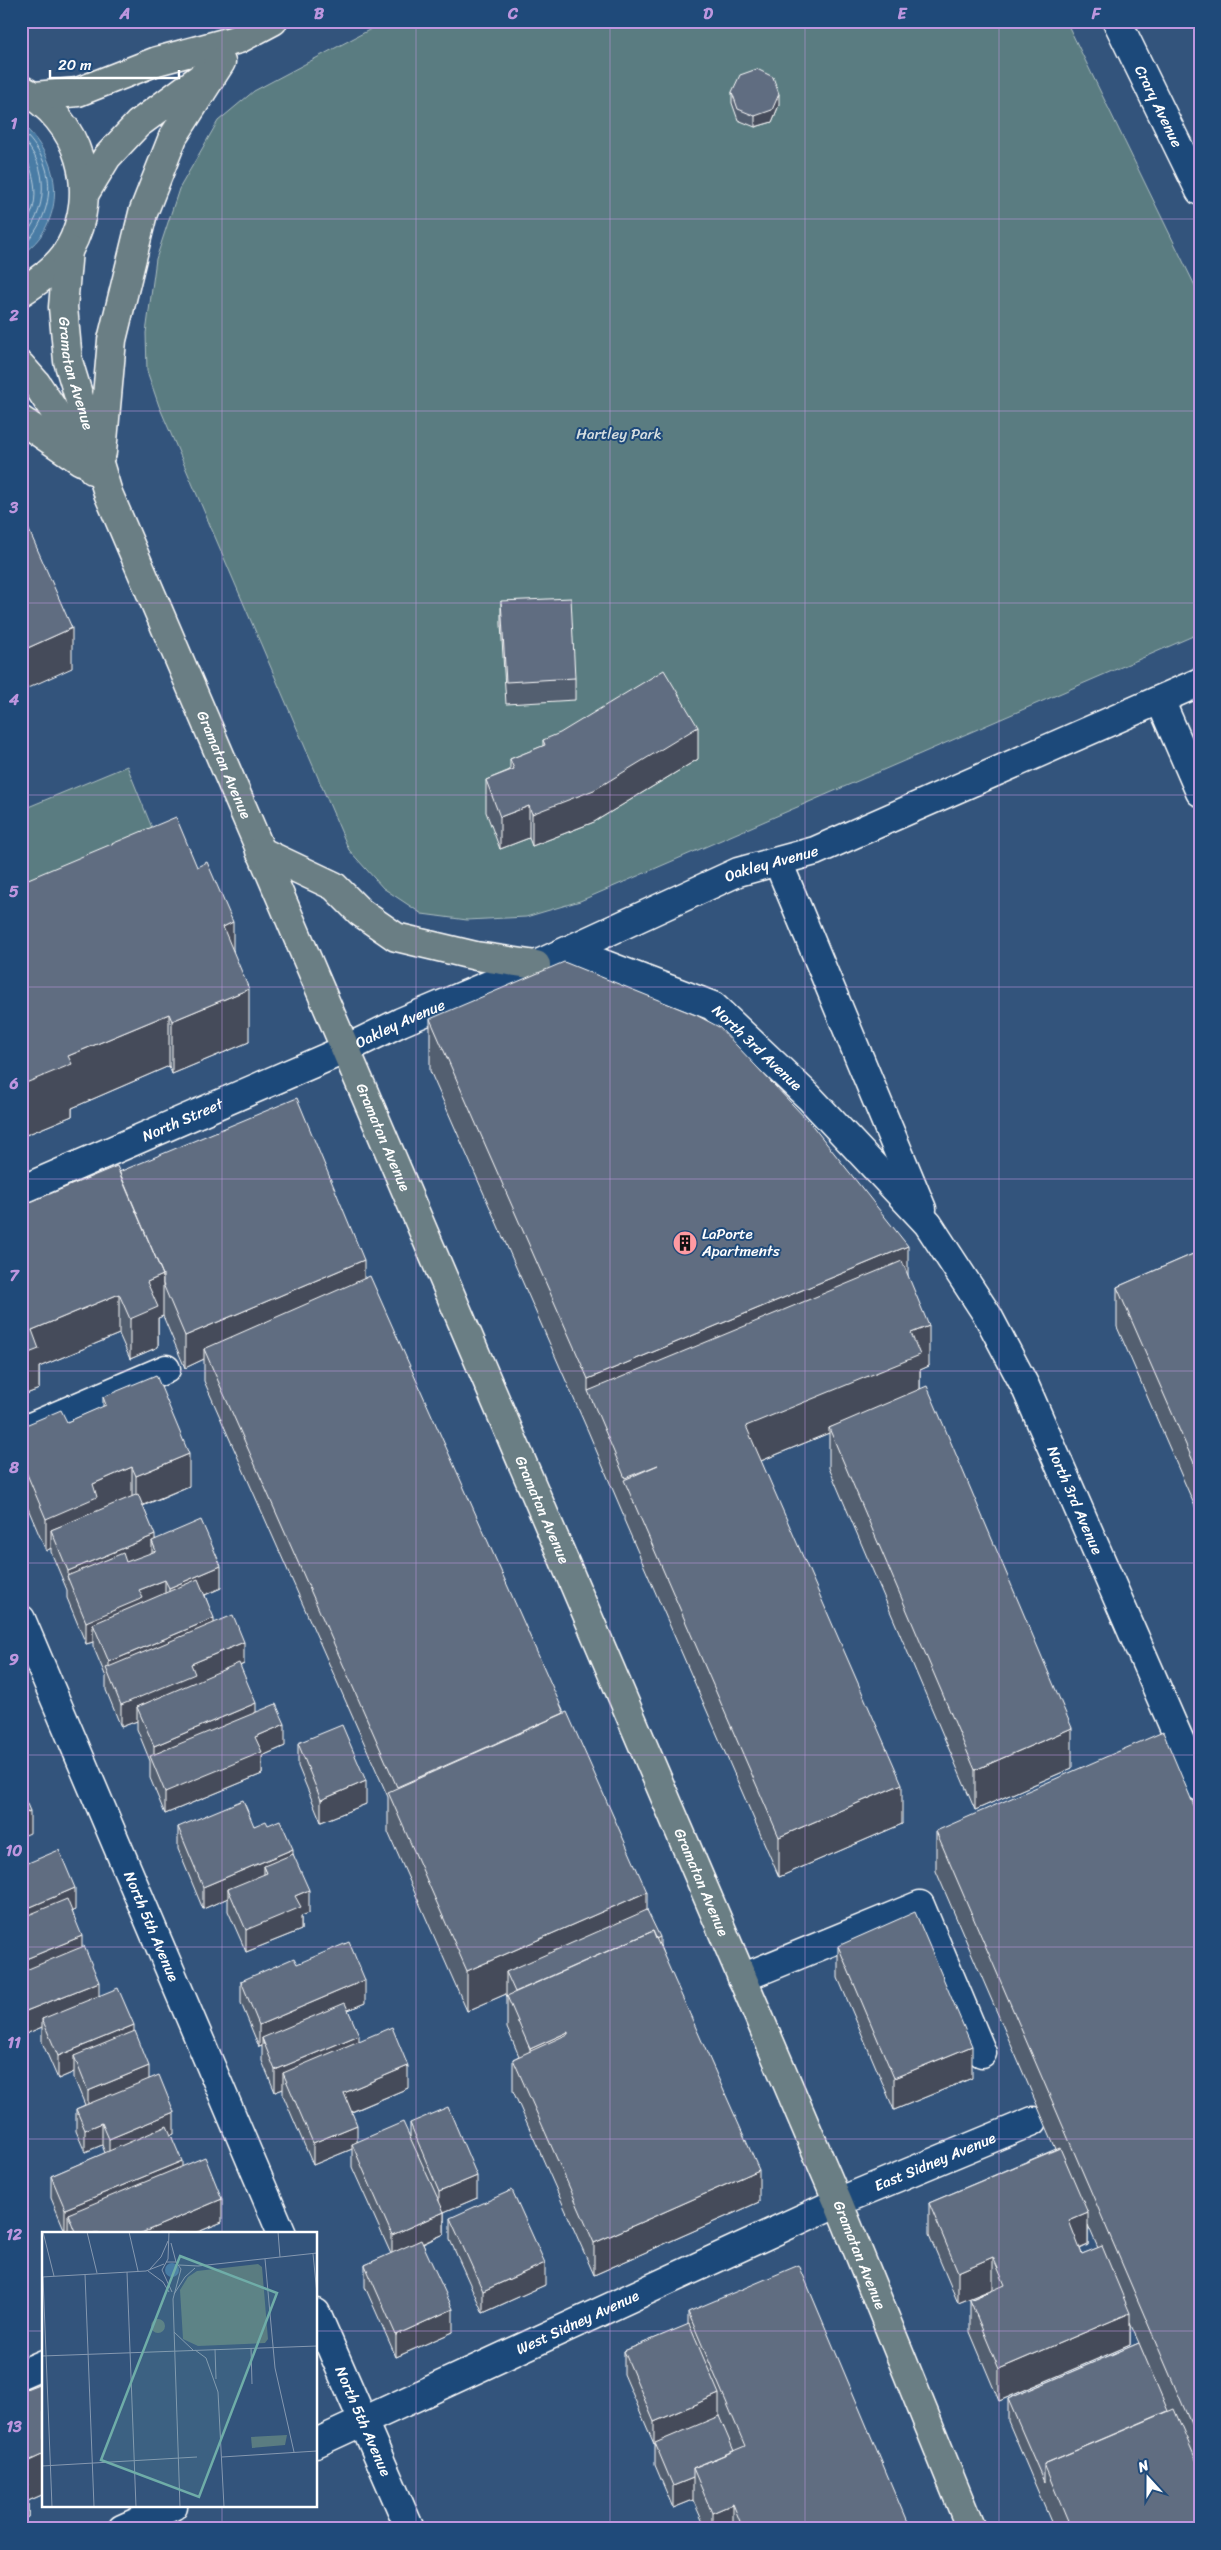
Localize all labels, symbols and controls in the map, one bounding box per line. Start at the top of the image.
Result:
text: A [119,0,130,28]
text: B [314,0,325,28]
text: C [507,0,519,28]
text: D [703,0,713,28]
text: E [898,0,908,28]
text: F [1091,0,1102,28]
scale bar [50,48,179,80]
text: 20 m [58,52,92,78]
street label: Crary Avenue [1127,61,1190,152]
text: 1 [11,109,18,138]
text: 2 [8,301,19,330]
street label: Gramatan Avenue [51,316,101,433]
park label: Hartley Park [576,421,662,447]
text: 3 [9,493,19,522]
text: 4 [8,685,19,714]
street label: Gramatan Avenue [189,707,259,823]
street label: Oakley Avenue [720,838,822,890]
text: 5 [9,877,19,906]
street label: Oakley Avenue [350,992,449,1056]
street label: North 3rd Avenue [706,998,808,1097]
text: 6 [8,1069,19,1098]
street label: Gramatan Avenue [349,1079,418,1196]
street label: North Street [138,1091,228,1149]
place label: LaPorte Apartments [701,1221,780,1264]
building icon: LaPorte Apartments [672,1230,698,1256]
text: 7 [9,1261,20,1290]
street label: North 3rd Avenue [1040,1441,1110,1559]
street label: Gramatan Avenue [508,1451,577,1568]
text: 8 [8,1453,19,1482]
text: 9 [9,1645,19,1674]
street label: Gramatan Avenue [667,1824,736,1940]
text: 10 [6,1836,22,1865]
street label: North 5th Avenue [116,1867,186,1986]
text: 11 [7,2028,21,2057]
street label: East Sidney Avenue [870,2125,1000,2199]
street label: Gramatan Avenue [826,2197,893,2313]
text: 12 [6,2220,23,2249]
inset map [42,2232,318,2508]
street label: West Sidney Avenue [512,2283,643,2362]
street label: North 5th Avenue [328,2362,399,2480]
text: 13 [6,2412,22,2441]
north arrow [1124,2452,1174,2502]
text: N [1134,2453,1153,2480]

